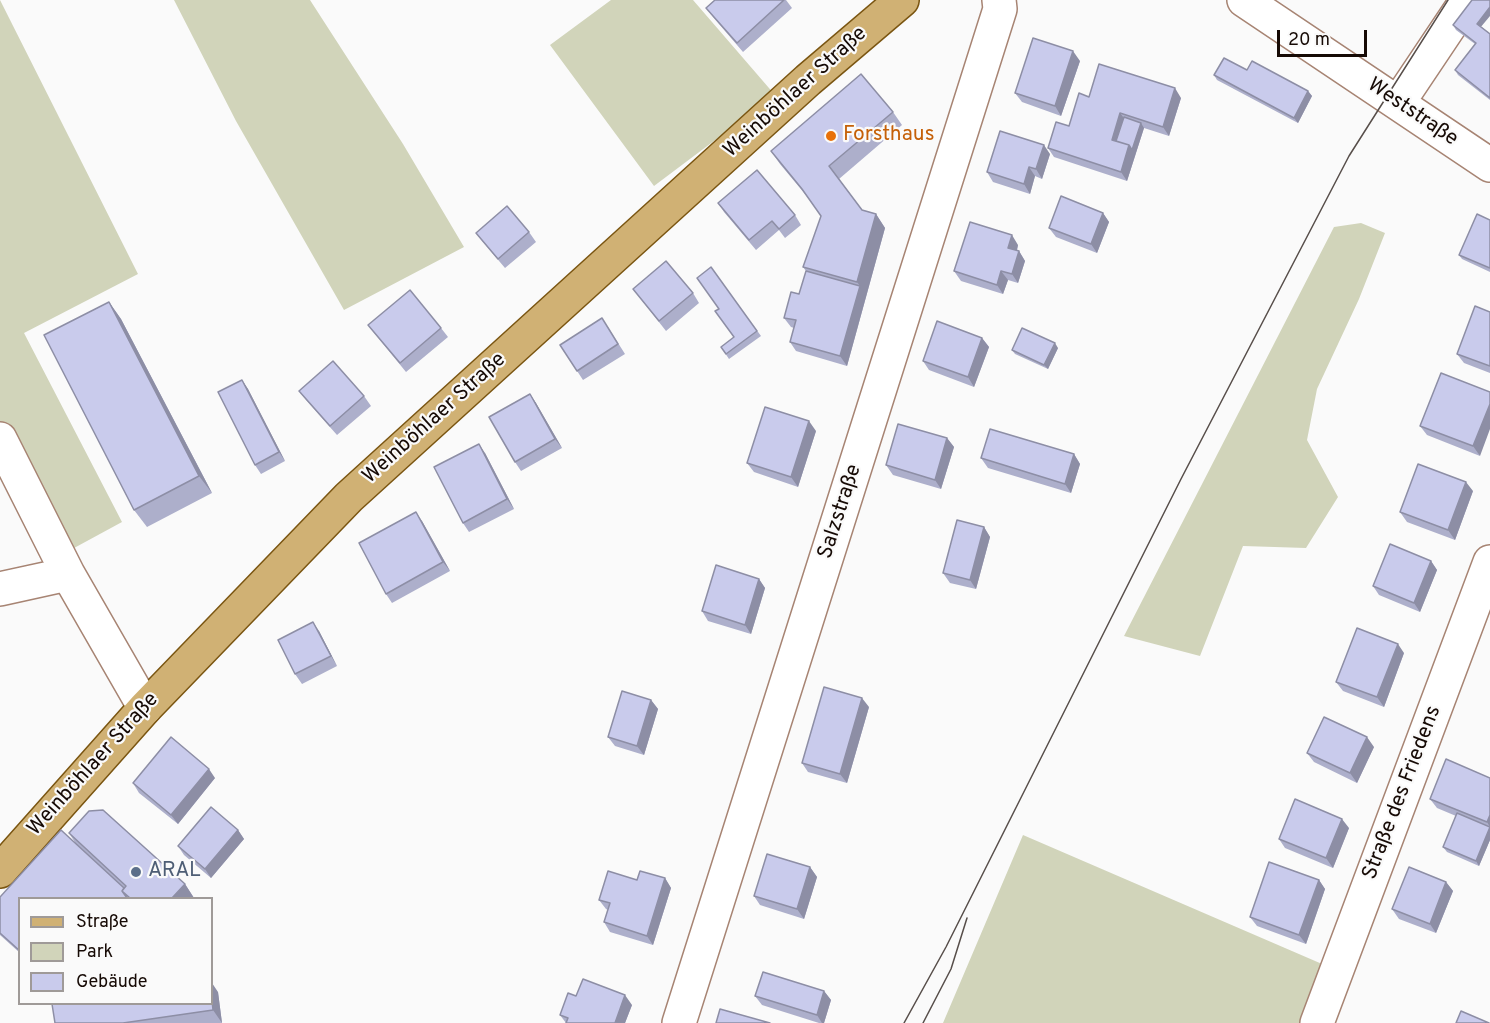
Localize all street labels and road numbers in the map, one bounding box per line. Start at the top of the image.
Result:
street label: Weinböhlaer Straße [719,22,873,164]
street label: Weststraße [1362,73,1462,153]
street label: Weinböhlaer Straße [358,348,512,490]
street label: Salzstraße [814,462,868,562]
street label: Weinböhlaer Straße [23,688,165,842]
street label: Straße des Friedens [1358,703,1448,883]

